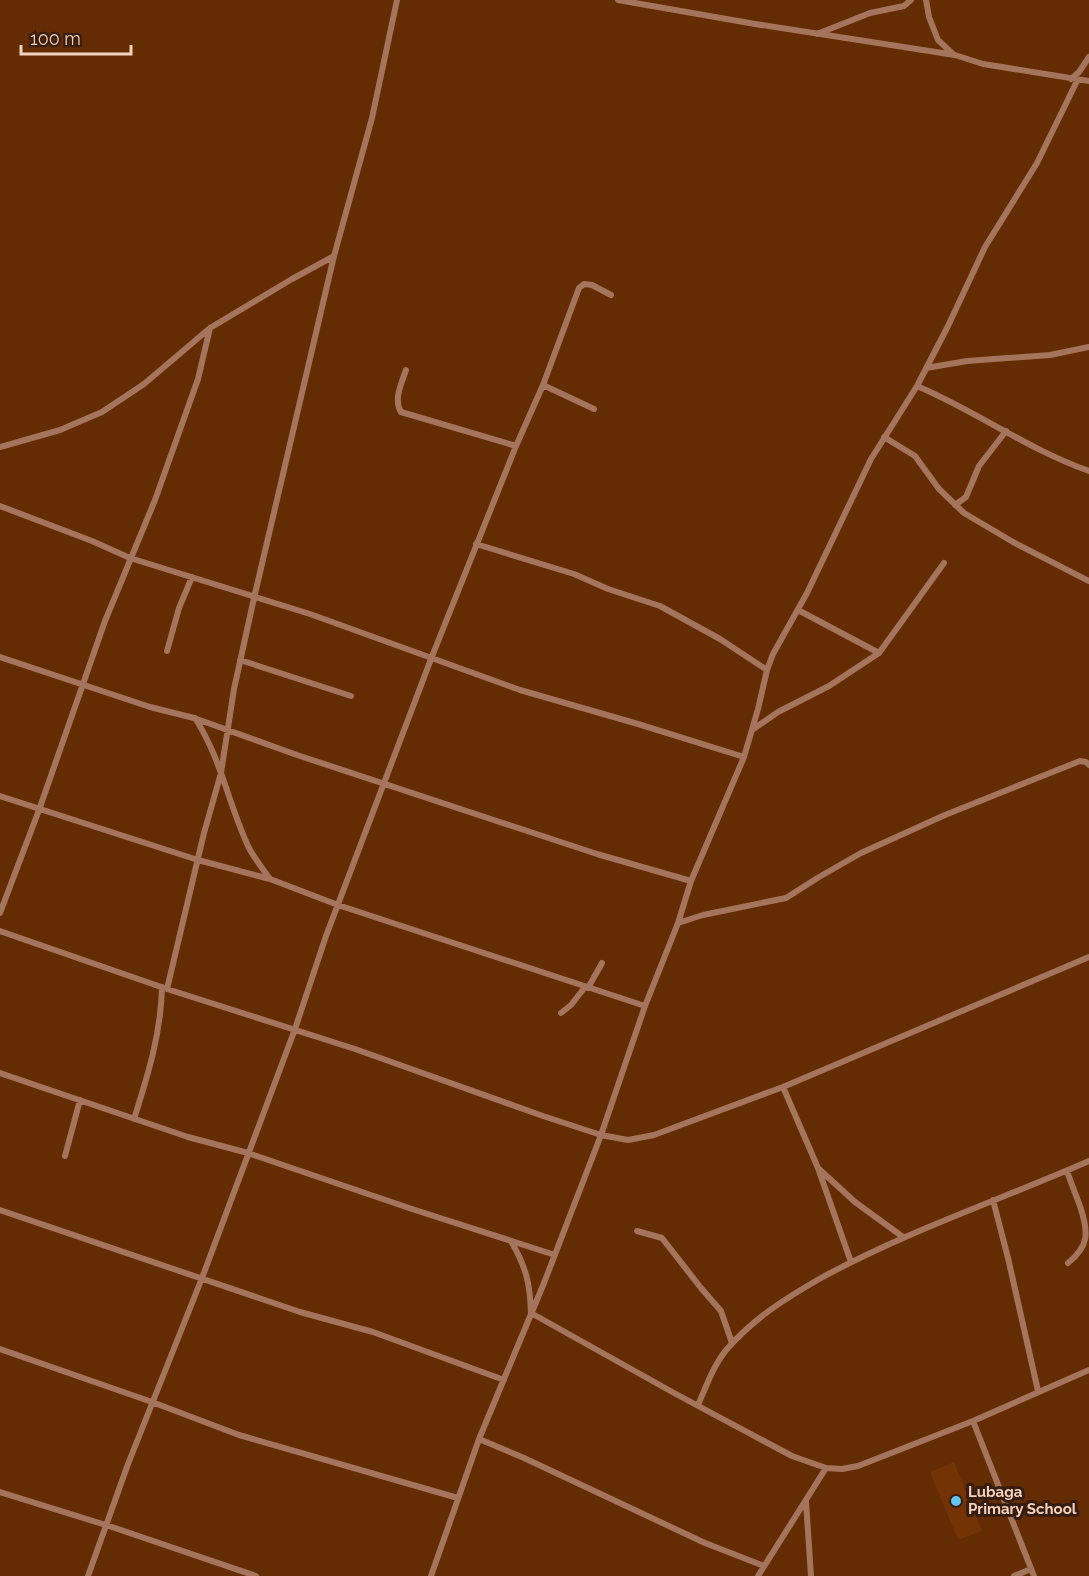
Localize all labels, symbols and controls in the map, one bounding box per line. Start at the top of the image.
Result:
scale bar [21,18,130,56]
text: 100 m [30,28,81,49]
place label: Lubaga Primary School [968,1483,1077,1518]
marker: Lubaga Primary School [949,1494,963,1508]

